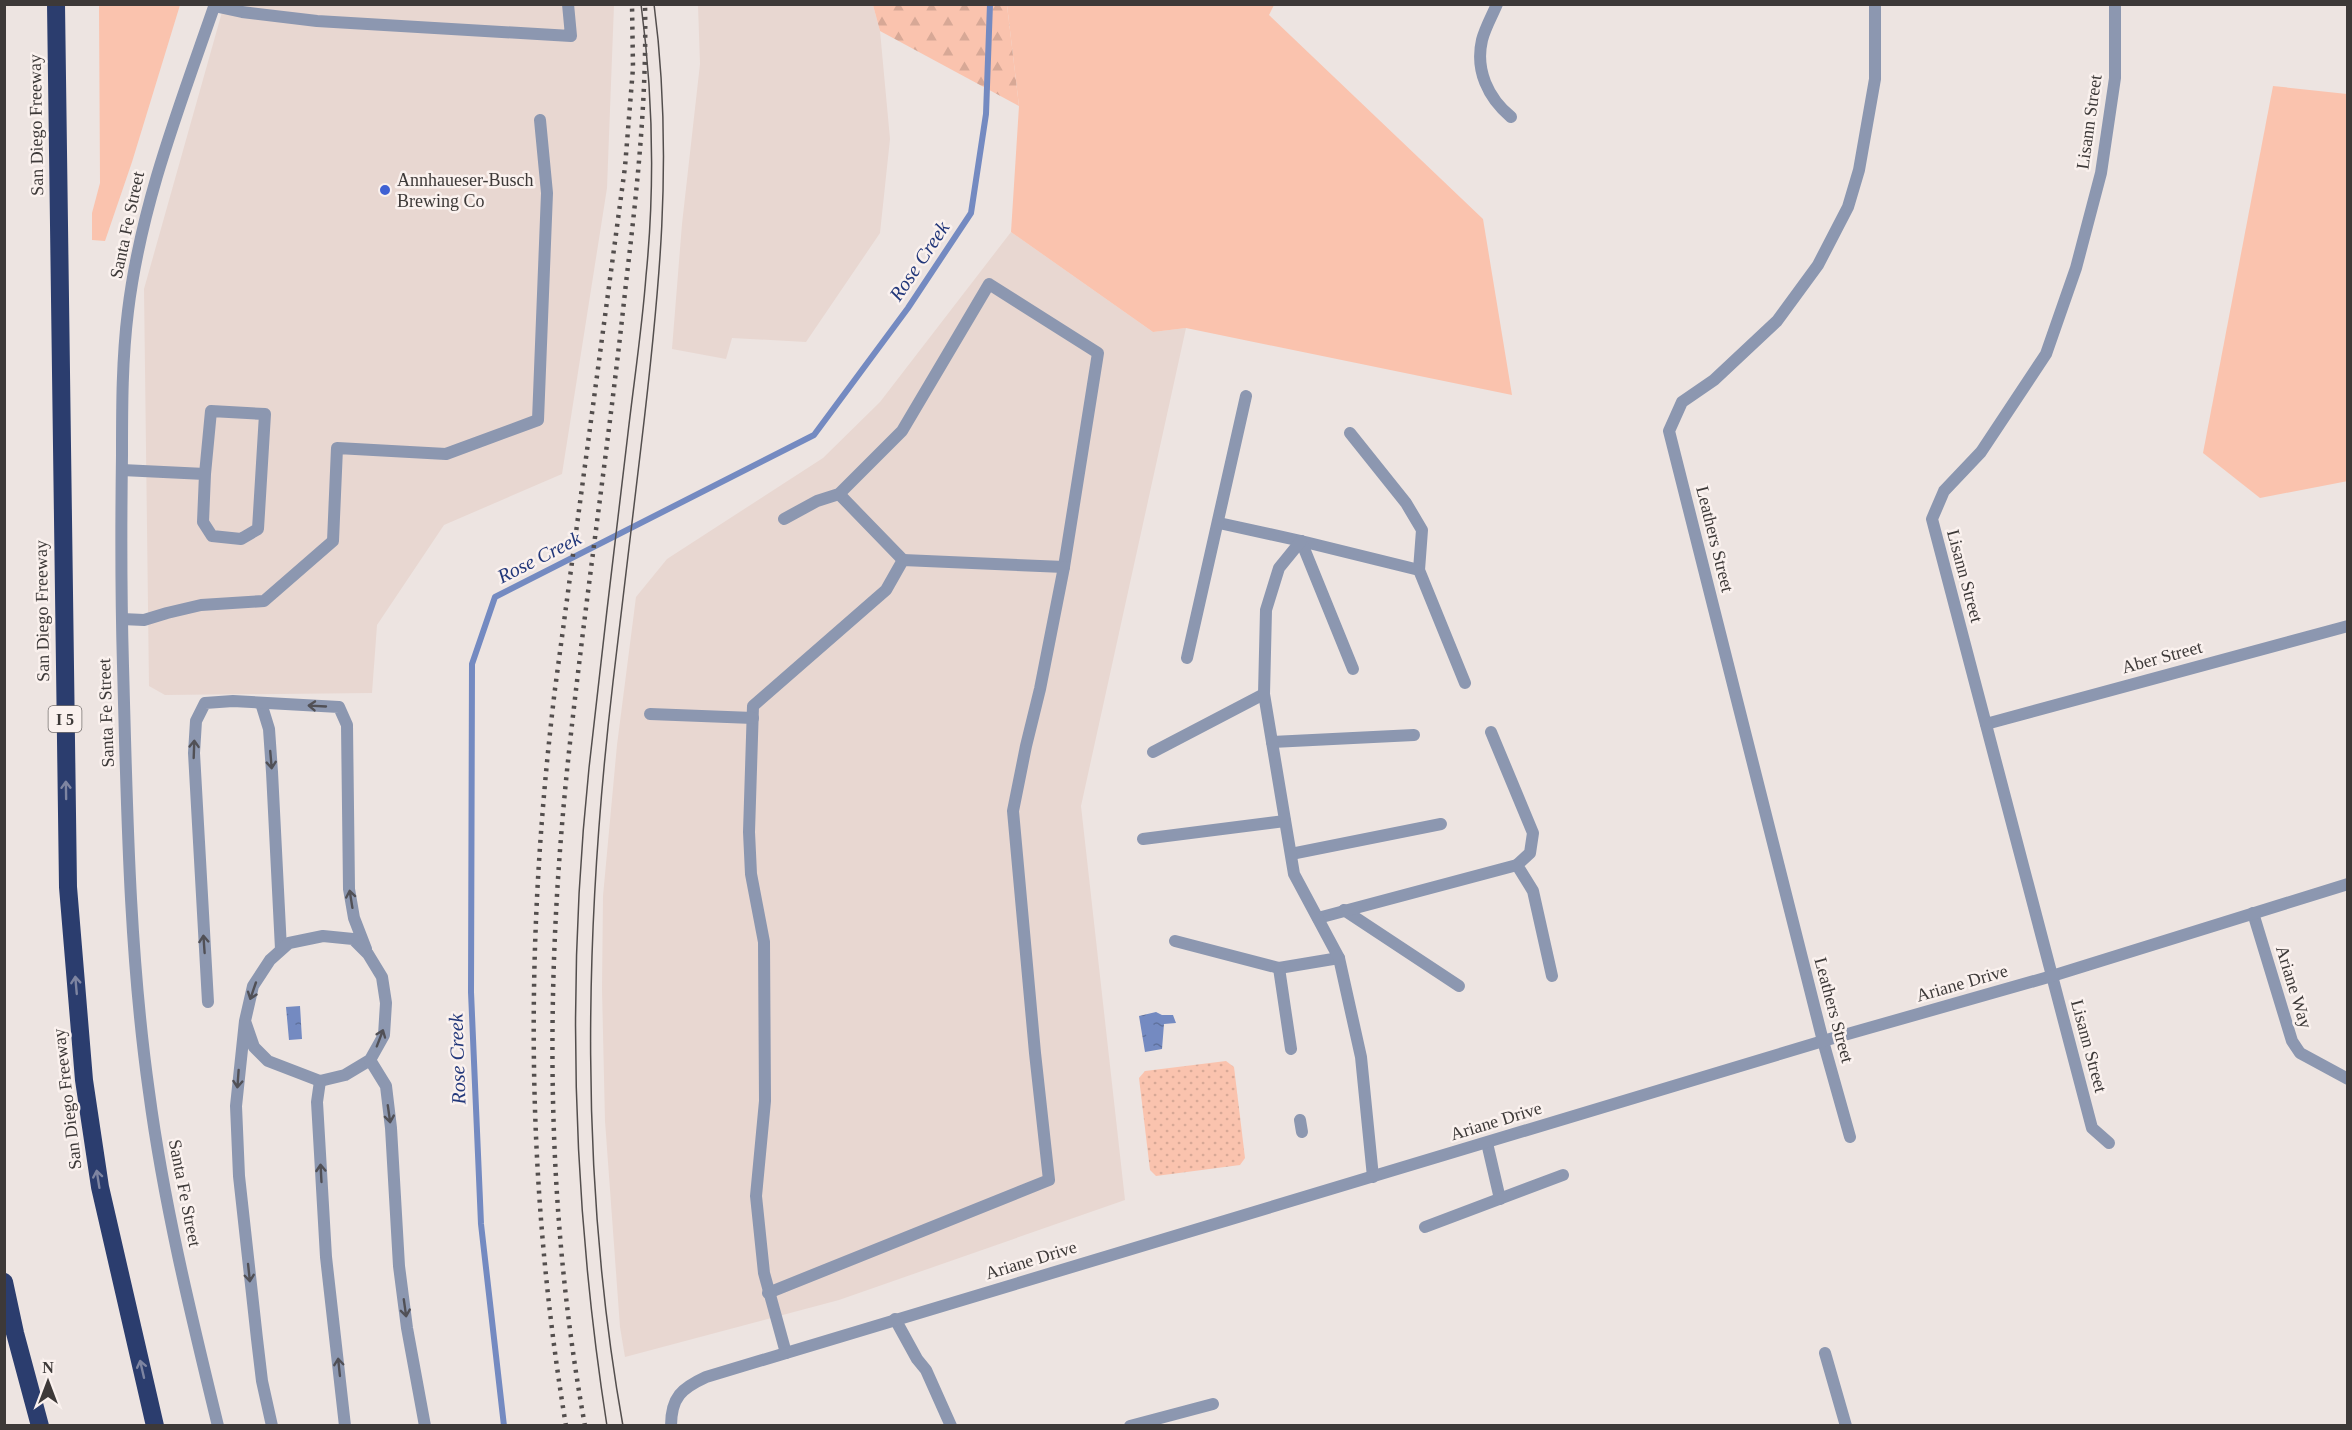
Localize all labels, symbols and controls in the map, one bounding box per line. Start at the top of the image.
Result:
street label: San Diego Freeway [25,54,47,196]
street label: Lisann Street [2072,73,2106,171]
street label: Santa Fe Street [106,170,148,280]
place label: Annhaueser-Busch Brewing Co [397,170,534,211]
marker: Annhaueser-Busch Brewing Co [378,183,392,197]
water label: Rose Creek [884,216,954,306]
street label: Leathers Street [1692,484,1738,594]
water label: Rose Creek [493,526,585,588]
street label: Lisann Street [1943,527,1987,625]
street label: San Diego Freeway [31,540,53,682]
street label: Aber Street [2120,637,2204,677]
street label: Santa Fe Street [94,658,118,768]
one-way arrow [308,700,328,711]
road number: I 5 [48,706,82,732]
one-way arrow [189,740,200,760]
one-way arrow [266,749,277,769]
one-way arrow [60,781,72,801]
one-way arrow [345,890,356,909]
one-way arrow [199,934,210,954]
street label: Ariane Way [2272,943,2316,1031]
street label: Leathers Street [1810,955,1858,1065]
street label: Ariane Drive [1914,960,2010,1006]
one-way arrow [70,975,81,995]
one-way arrow [247,981,258,1000]
street label: Lisann Street [2067,997,2111,1095]
water label: Rose Creek [444,1012,470,1106]
street label: San Diego Freeway [48,1027,86,1171]
one-way arrow [376,1030,387,1048]
one-way arrow [232,1069,243,1089]
street label: Ariane Drive [1448,1098,1544,1144]
one-way arrow [384,1104,395,1123]
street label: Santa Fe Street [165,1138,205,1248]
one-way arrow [316,1164,327,1184]
one-way arrow [93,1169,104,1189]
street label: Ariane Drive [983,1237,1079,1283]
one-way arrow [244,1263,255,1283]
one-way arrow [399,1298,410,1318]
north arrow [18,1352,78,1412]
one-way arrow [333,1358,344,1378]
text: N [42,1359,54,1376]
one-way arrow [135,1359,147,1378]

